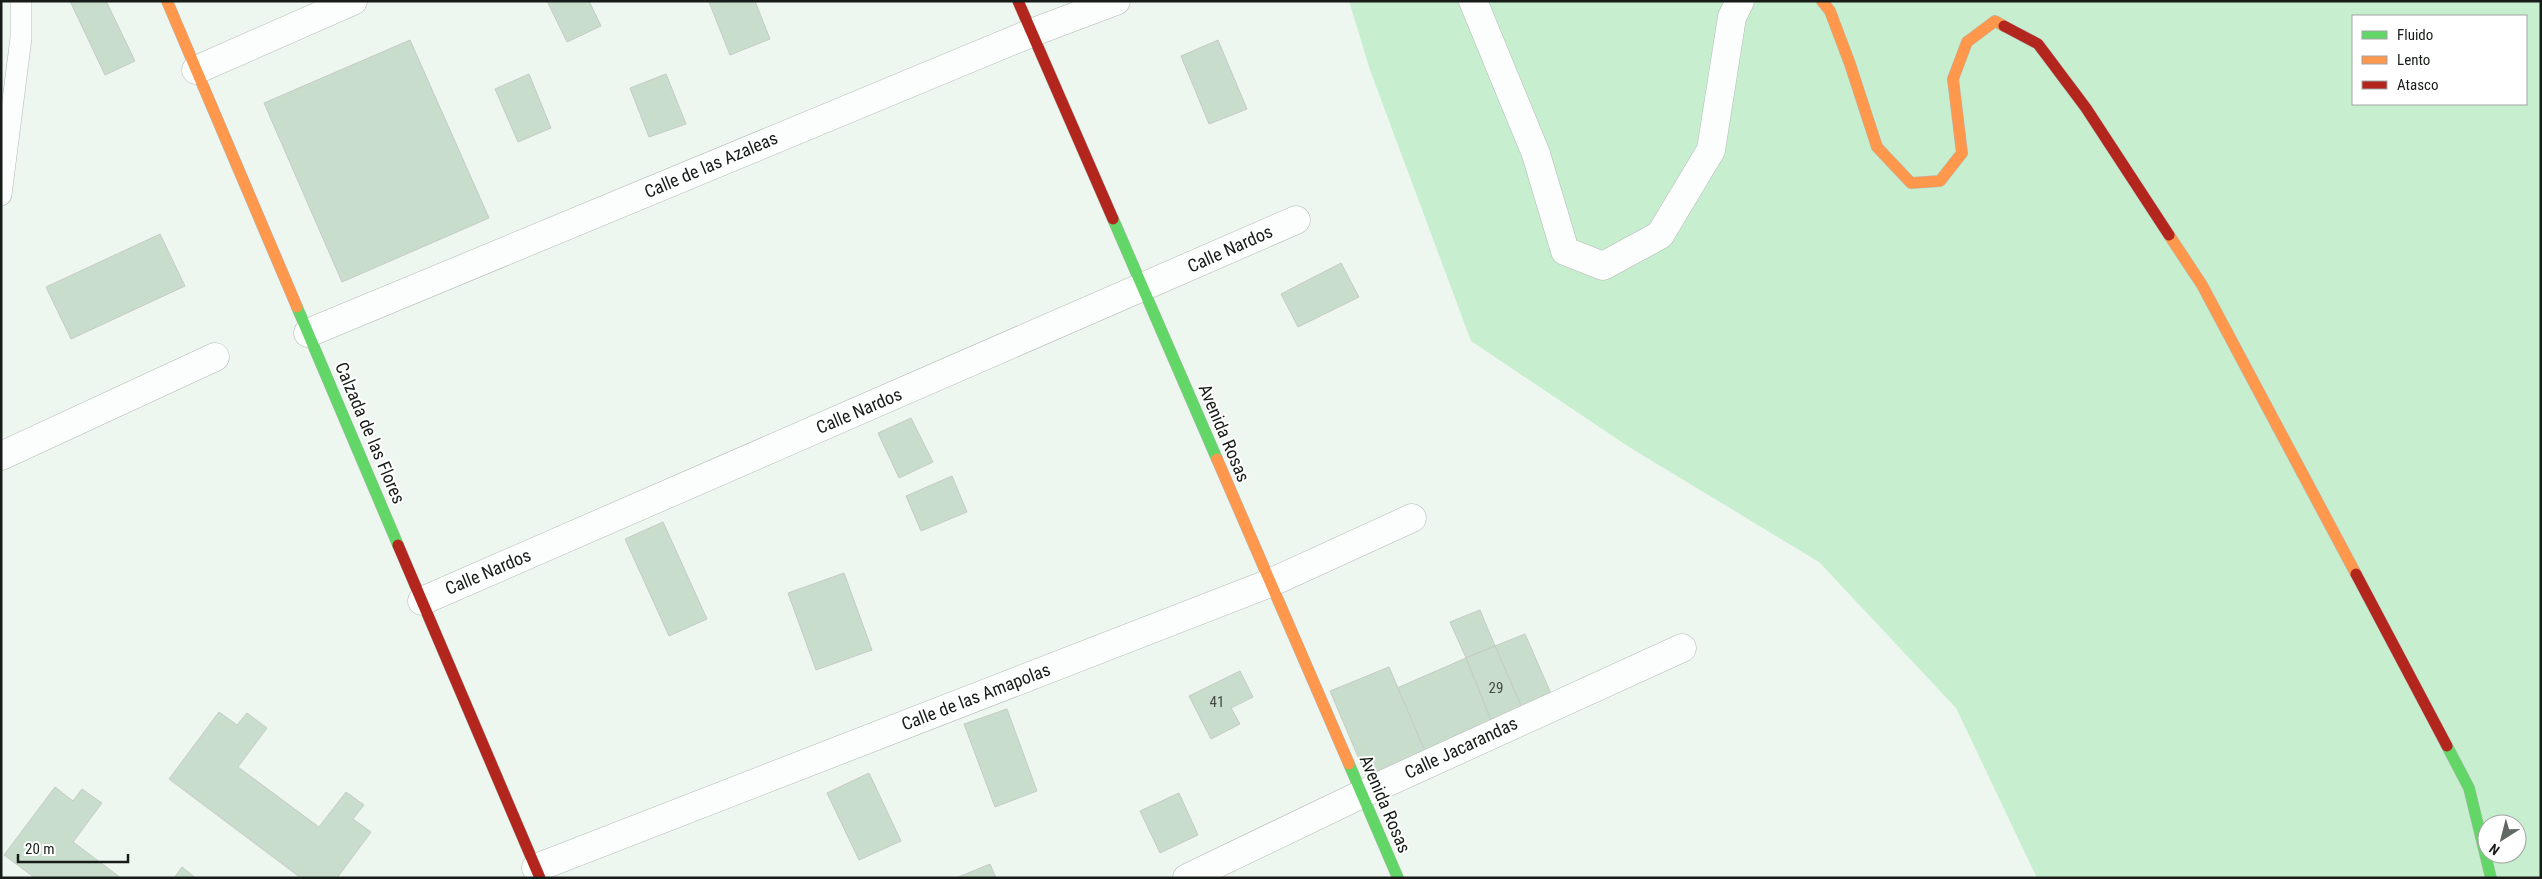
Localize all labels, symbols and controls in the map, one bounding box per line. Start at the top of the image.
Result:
legend [2352,15,2527,105]
text: Fluido [2397,26,2433,44]
text: Lento [2397,51,2430,69]
text: Atasco [2397,76,2438,94]
street label: Calle de las Azaleas [641,127,781,202]
street label: Calle Nardos [1184,220,1276,277]
street label: Calzada de las Flores [331,359,410,507]
street label: Avenida Rosas [1194,381,1254,485]
street label: Calle Nardos [813,383,905,438]
street label: Calle Nardos [442,544,534,599]
street label: Calle de las Amapolas [898,658,1053,735]
house number: 29 [1489,679,1503,697]
house number: 41 [1210,693,1224,711]
street label: Calle Jacarandas [1401,712,1521,783]
street label: Avenida Rosas [1355,752,1415,856]
north arrow [2477,814,2527,864]
scale bar [18,832,128,864]
text: 20 m [25,840,55,858]
text: N [2486,841,2503,859]

